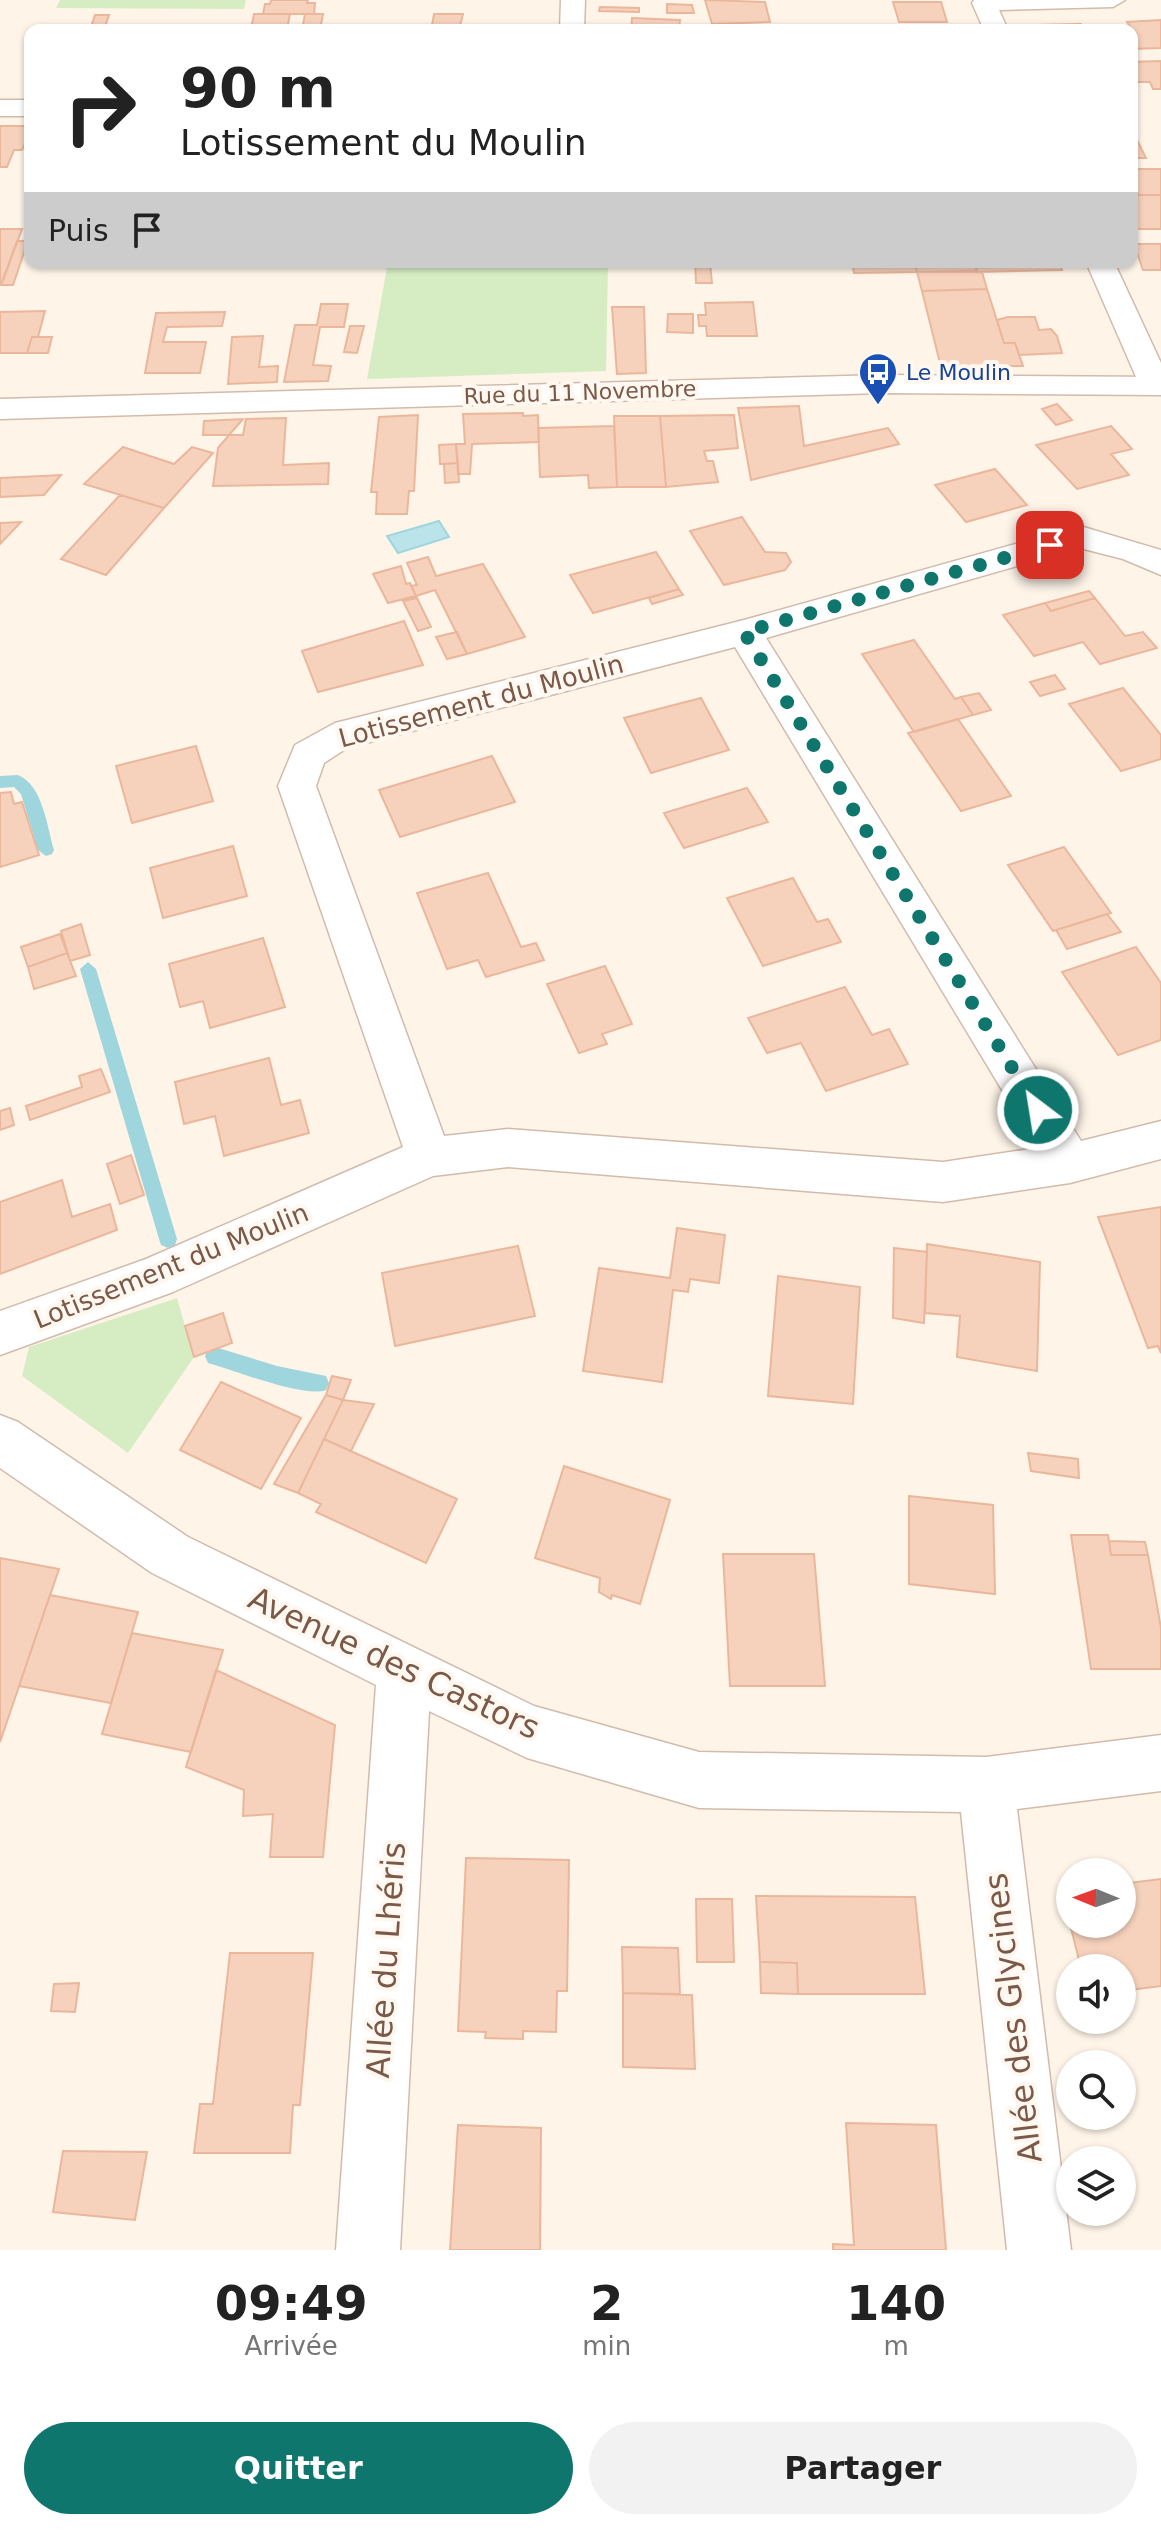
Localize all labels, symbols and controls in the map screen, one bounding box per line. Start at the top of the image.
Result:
text: 90 m [180,55,336,120]
icon: right [48,56,152,160]
text: Lotissement du Moulin [180,122,587,163]
icon: arrive [125,208,169,252]
text: Puis [48,213,109,248]
bus stop icon: Le Moulin [857,351,899,406]
place label: Le Moulin [906,360,1011,385]
street label: Rue du 11 Novembre [463,376,697,409]
pin [1016,511,1084,579]
icon: arrive [1028,523,1072,567]
street label: Lotissement du Moulin [335,649,627,753]
position arrow [996,1068,1080,1152]
street label: Lotissement du Moulin [29,1197,313,1335]
street label: Avenue des Castors [243,1579,545,1747]
street label: Allée du Lhéris [359,1841,413,2079]
north arrow [1056,1858,1136,1938]
map controls [1056,1858,1136,2226]
street label: Allée des Glycines [976,1871,1050,2165]
button: sound [1056,1954,1136,2034]
button: search [1056,2050,1136,2130]
button: layers [1056,2146,1136,2226]
text: 09:49 [215,2275,368,2331]
text: 2 [590,2275,623,2331]
text: 140 [846,2275,946,2331]
text: Arrivée [244,2331,338,2361]
text: min [582,2331,631,2361]
text: m [883,2331,909,2361]
button: Quitter [24,2422,573,2514]
button: Partager [589,2422,1137,2514]

